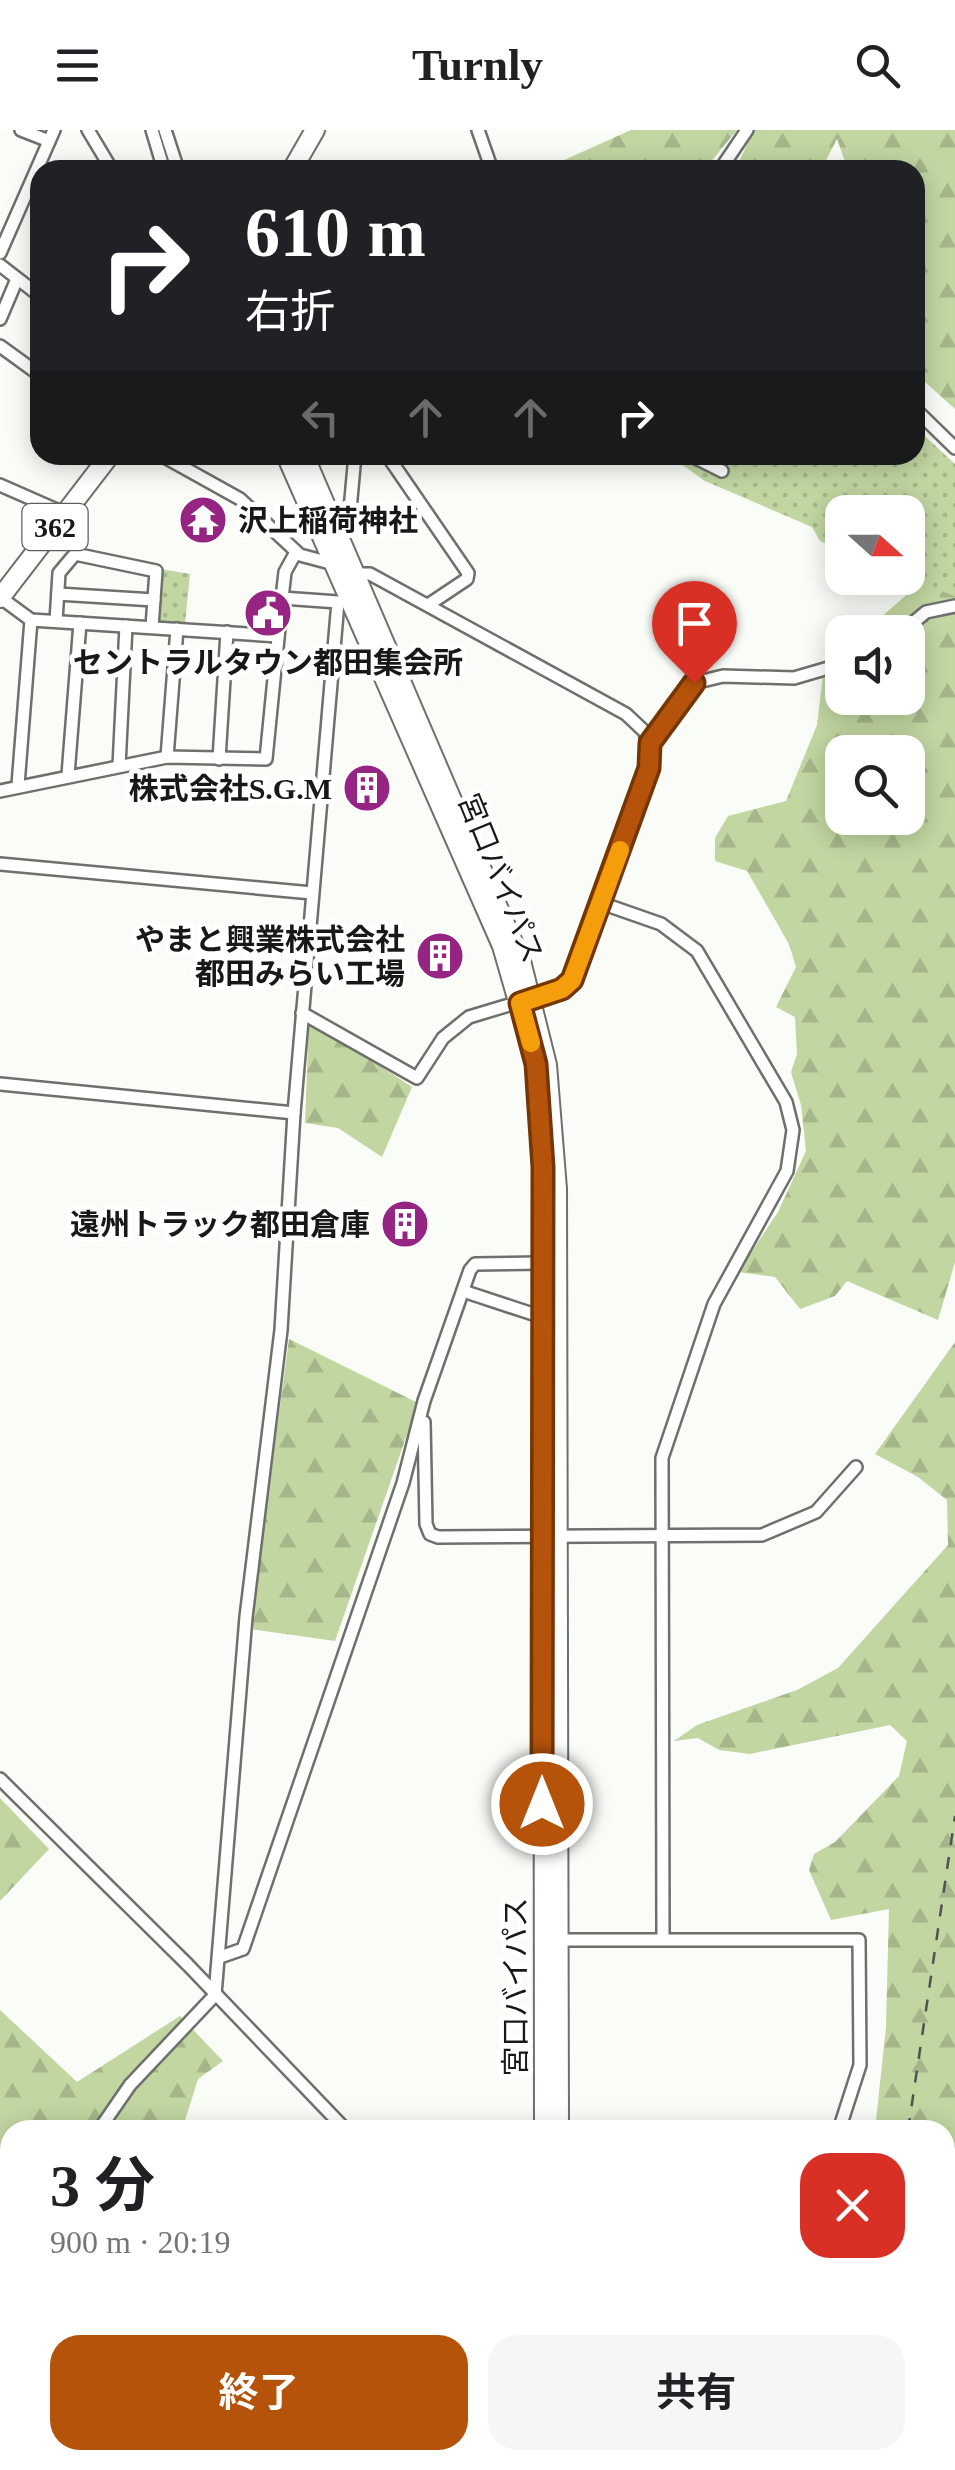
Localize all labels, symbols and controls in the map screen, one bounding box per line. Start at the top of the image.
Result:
icon: menu [50,38,105,93]
icon: search [850,38,905,93]
text: Turnly [412,40,543,90]
text: 610 m [245,194,426,271]
icon: right [80,200,210,330]
text: 右折 [245,287,335,337]
icon: left [293,390,348,445]
icon: ahead [398,390,453,445]
icon: ahead [503,390,558,445]
icon: right [608,390,663,445]
temple icon: 沢上稲荷神社 [177,494,229,546]
north arrow [825,495,925,595]
map controls [825,495,925,835]
road number: 362 [22,504,88,550]
place label: 沢上稲荷神社 [238,504,418,537]
pin [652,581,737,684]
public building icon: セントラルタウン都田集会所 [242,587,294,639]
icon: arrive [667,596,722,651]
button: sound [825,615,925,715]
place label: セントラルタウン都田集会所 [73,646,463,679]
button: search [825,735,925,835]
building icon: 株式会社S.G.M [341,762,393,814]
place label: 株式会社S.G.M [129,772,332,805]
street label: 宮口バイパス [452,789,550,967]
place label: やまと興業株式会社 都田みらい工場 [135,923,405,990]
building icon: やまと興業株式会社 都田みらい工場 [414,930,466,982]
building icon: 遠州トラック都田倉庫 [379,1198,431,1250]
place label: 遠州トラック都田倉庫 [70,1208,370,1241]
position arrow [490,1752,594,1856]
street label: 宮口バイパス [499,1897,532,2077]
text: 3 分 [50,2153,155,2219]
button: close [800,2153,905,2258]
text: 900 m · 20:19 [50,2224,230,2260]
button: 終了 [50,2335,468,2450]
button: 共有 [488,2335,905,2450]

